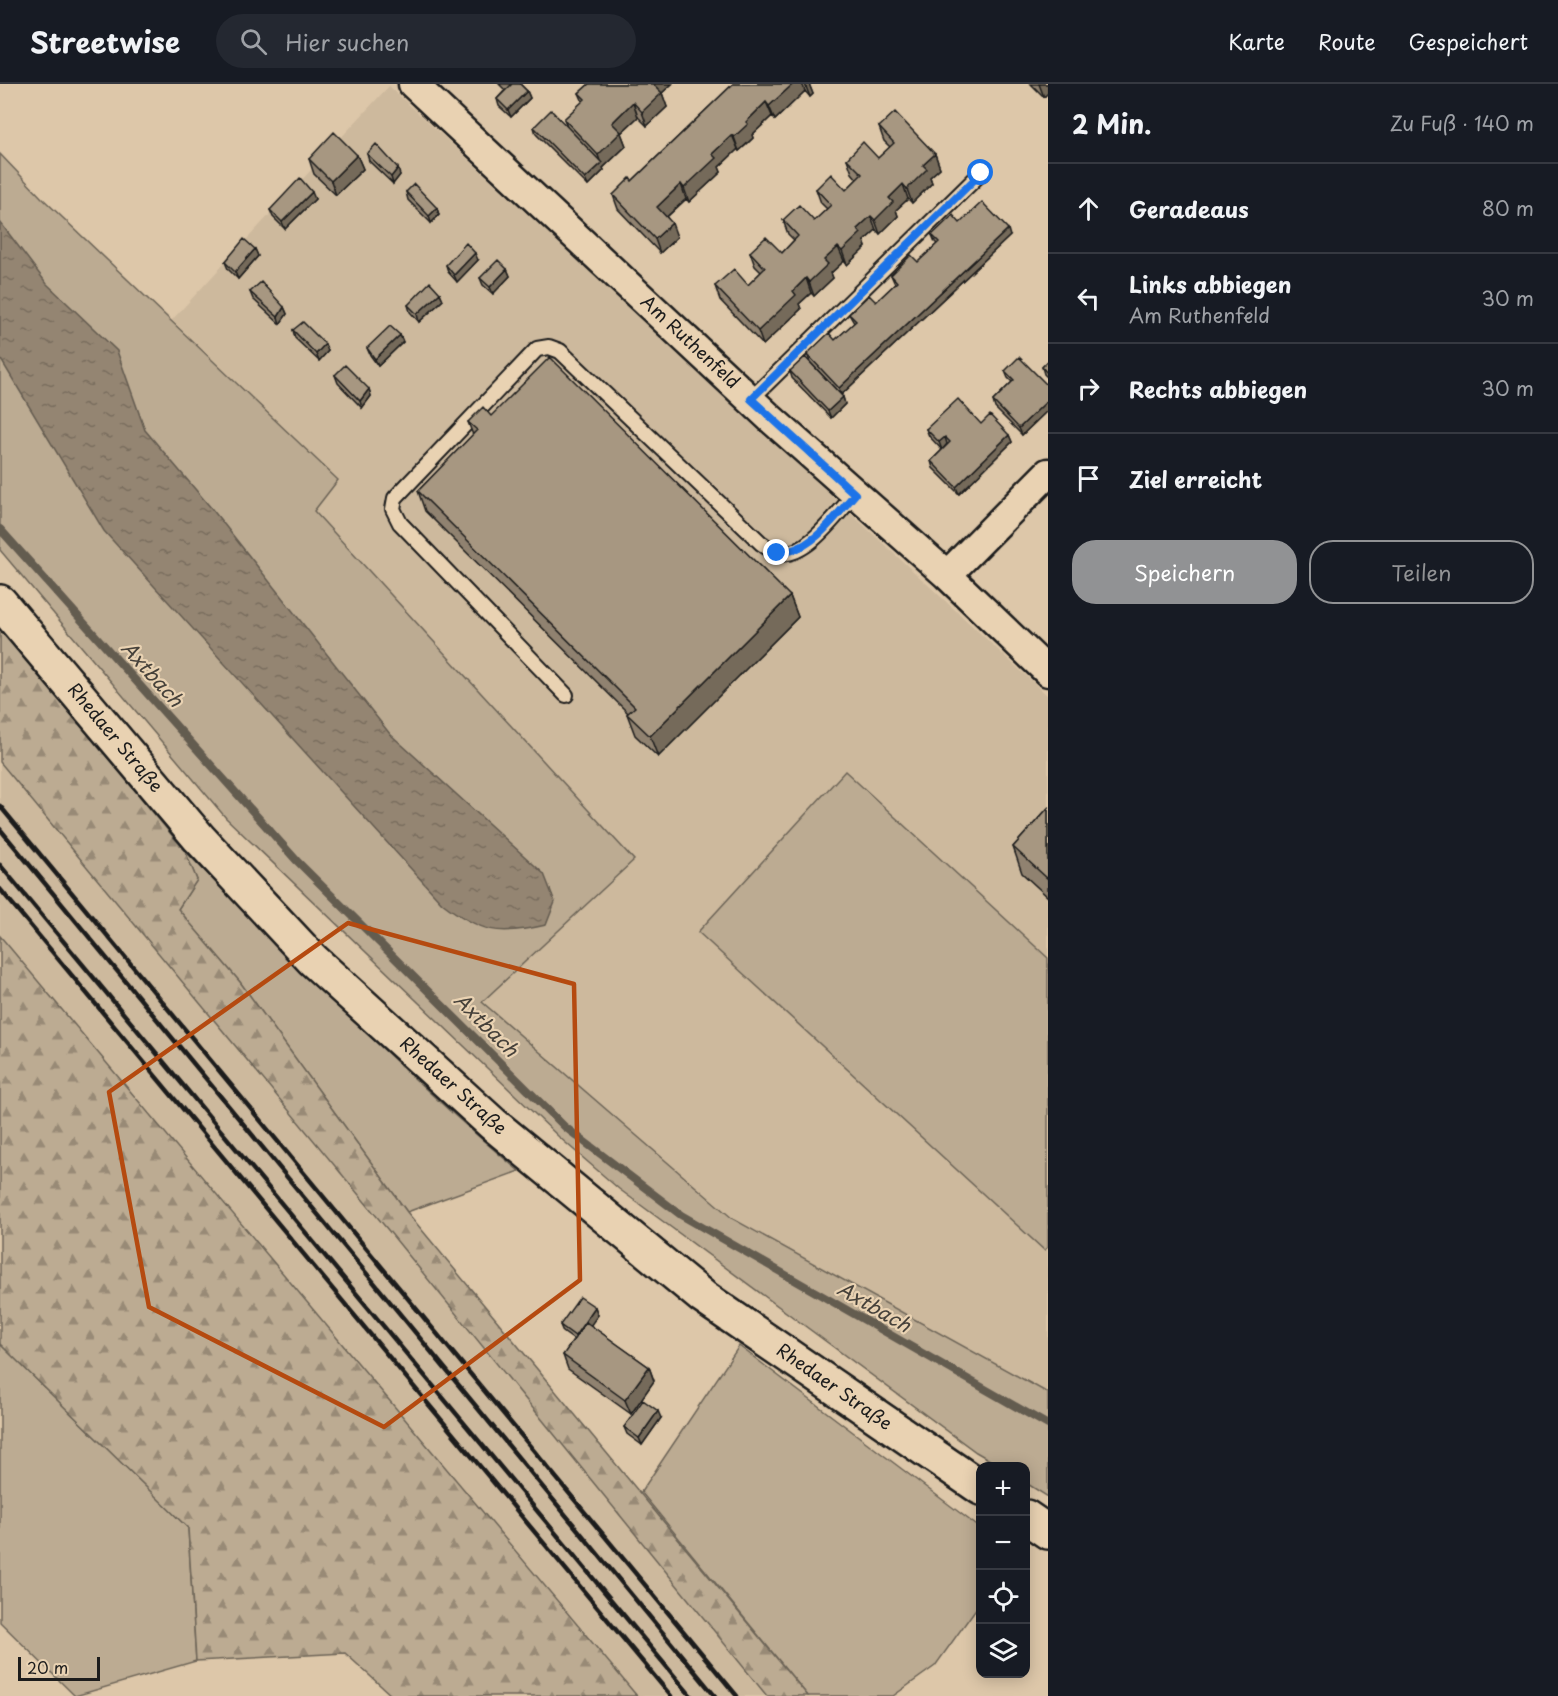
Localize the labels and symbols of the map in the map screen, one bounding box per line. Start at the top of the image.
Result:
route start [967,159,993,185]
street label: Am Ruthenfeld [635,288,747,394]
route end [763,539,789,565]
water label: Axtbach [115,633,191,713]
street label: Rhedaer Straße [62,676,170,798]
water label: Axtbach [448,985,526,1064]
street label: Rhedaer Straße [394,1029,514,1140]
water label: Axtbach [832,1273,917,1339]
street label: Rhedaer Straße [771,1336,898,1436]
scale bar [18,1654,100,1682]

